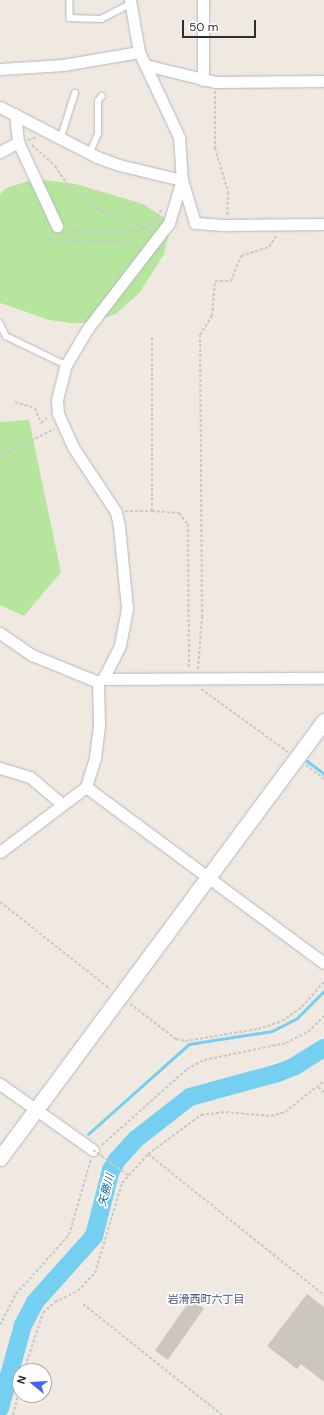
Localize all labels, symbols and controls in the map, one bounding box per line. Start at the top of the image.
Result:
scale bar [184,12,258,38]
text: 50 m [189,19,218,35]
water label: 矢勝川 [95,1172,117,1208]
district label: 岩滑西町六丁目 [168,1292,244,1306]
north arrow [12,1363,52,1403]
text: N [14,1374,29,1386]

